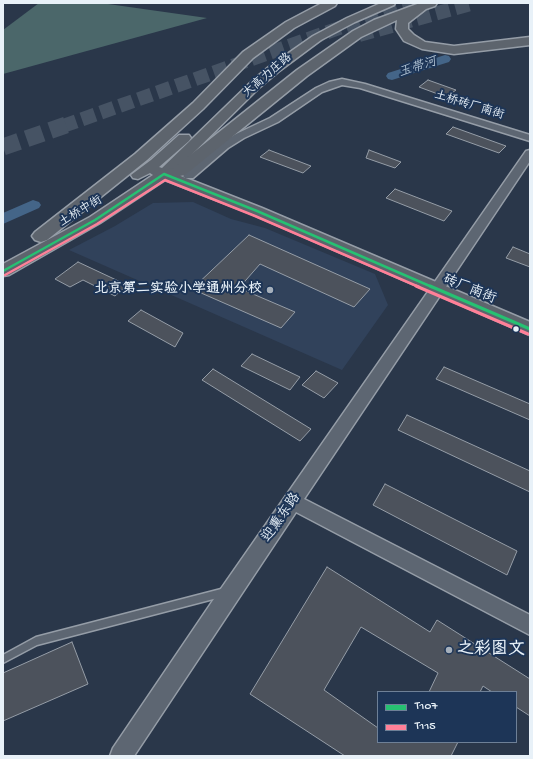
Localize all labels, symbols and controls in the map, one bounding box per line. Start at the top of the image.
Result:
street label: 大高力庄路 [241,51,295,101]
water label: 玉带河 [397,55,439,81]
street label: 土桥砖厂南街 [432,89,506,123]
street label: 土桥中街 [57,193,105,231]
street label: 砖厂南街 [440,272,498,308]
place label: 北京第二实验小学通州分校 [94,282,262,298]
marker: 北京第二实验小学通州分校 [265,285,275,295]
unlabelled marker [511,324,521,334]
street label: 迎熏东路 [259,490,305,546]
place label: 之彩图文 [457,640,525,660]
marker: 之彩图文 [444,645,454,655]
legend [377,691,517,743]
text: T107 [415,700,438,714]
text: T115 [415,720,436,734]

